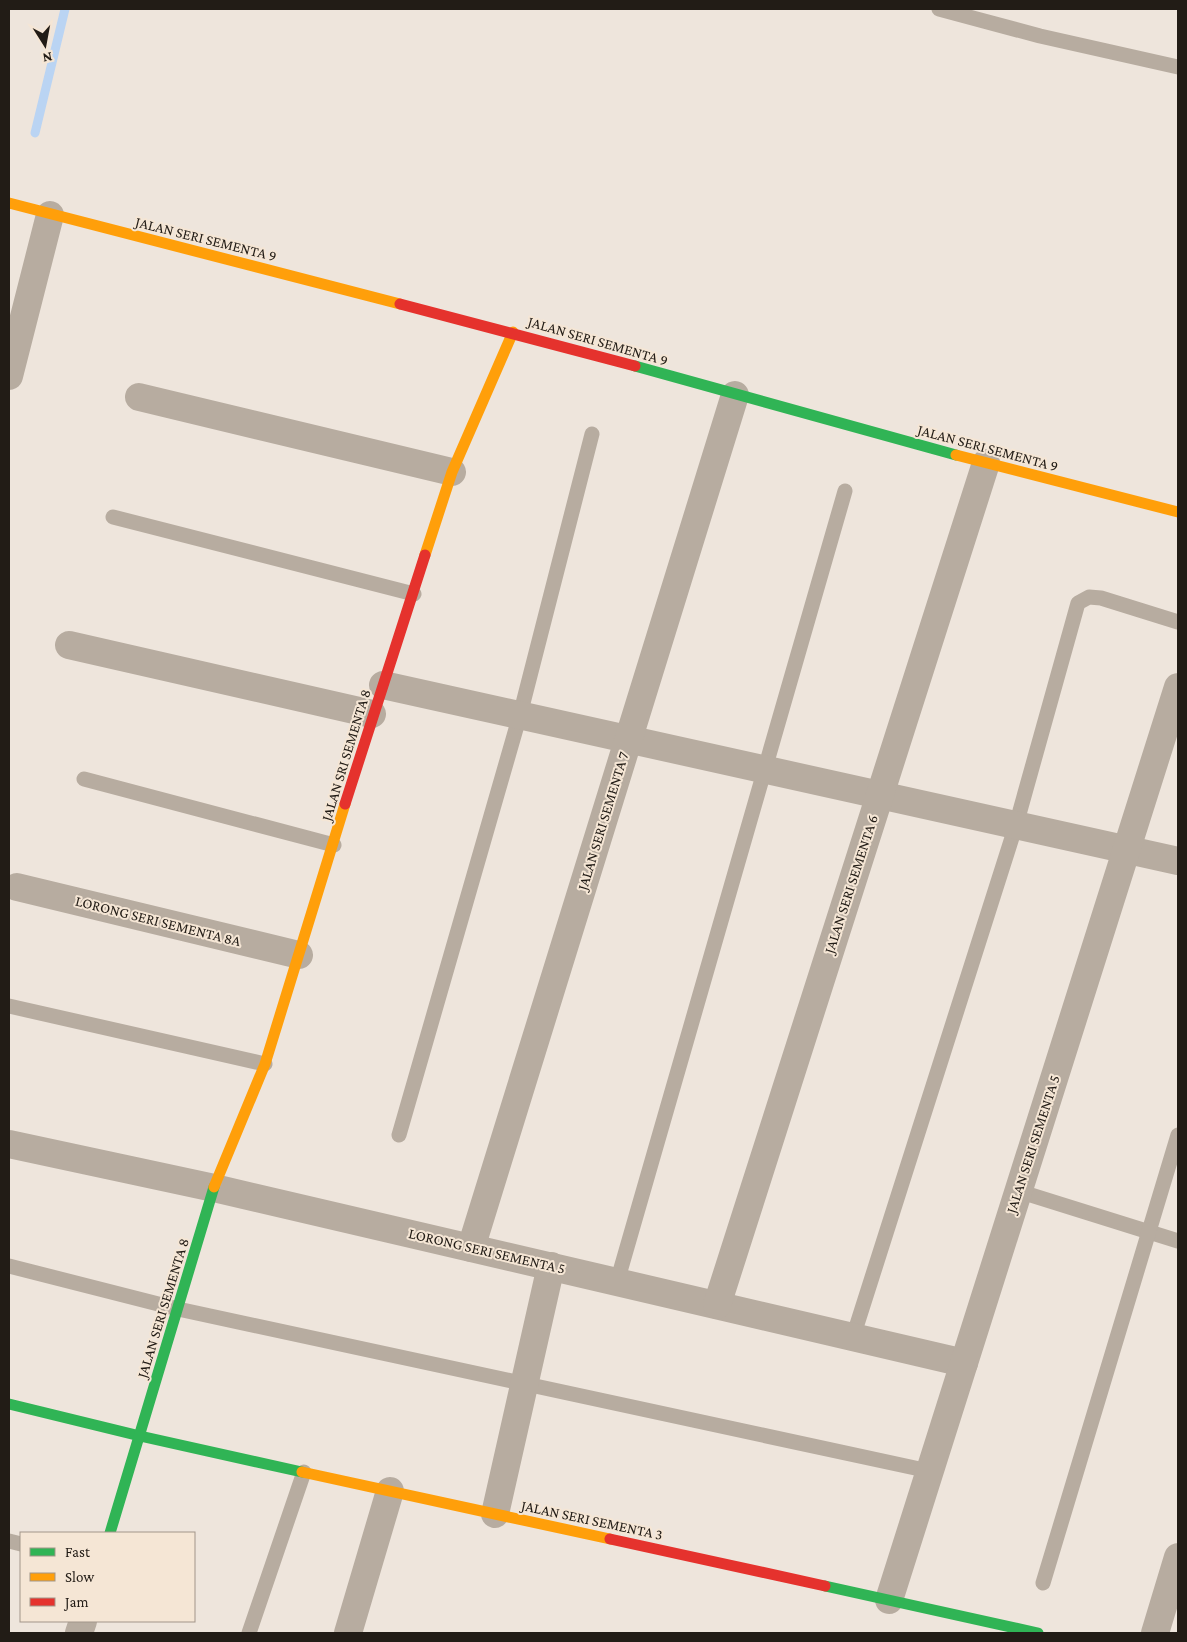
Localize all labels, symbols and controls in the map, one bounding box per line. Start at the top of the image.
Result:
north arrow [20,20,70,70]
text: N [41,49,54,67]
street label: JALAN SERI SEMENTA 9 [132,213,278,265]
street label: JALAN SERI SEMENTA 9 [524,313,670,370]
street label: JALAN SERI SEMENTA 9 [914,421,1060,475]
street label: JALAN SRI SEMENTA 8 [318,687,375,825]
street label: JALAN SERI SEMENTA 7 [574,750,633,894]
street label: JALAN SERI SEMENTA 6 [820,813,882,958]
street label: LORONG SERI SEMENTA 8A [74,893,243,949]
street label: JALAN SERI SEMENTA 5 [1002,1073,1064,1217]
street label: LORONG SERI SEMENTA 5 [407,1225,567,1277]
street label: JALAN SERI SEMENTA 8 [134,1236,193,1382]
street label: JALAN SERI SEMENTA 3 [518,1497,664,1544]
legend [20,1532,195,1622]
text: Fast [65,1544,91,1560]
text: Slow [65,1569,95,1585]
text: Jam [63,1594,88,1611]

